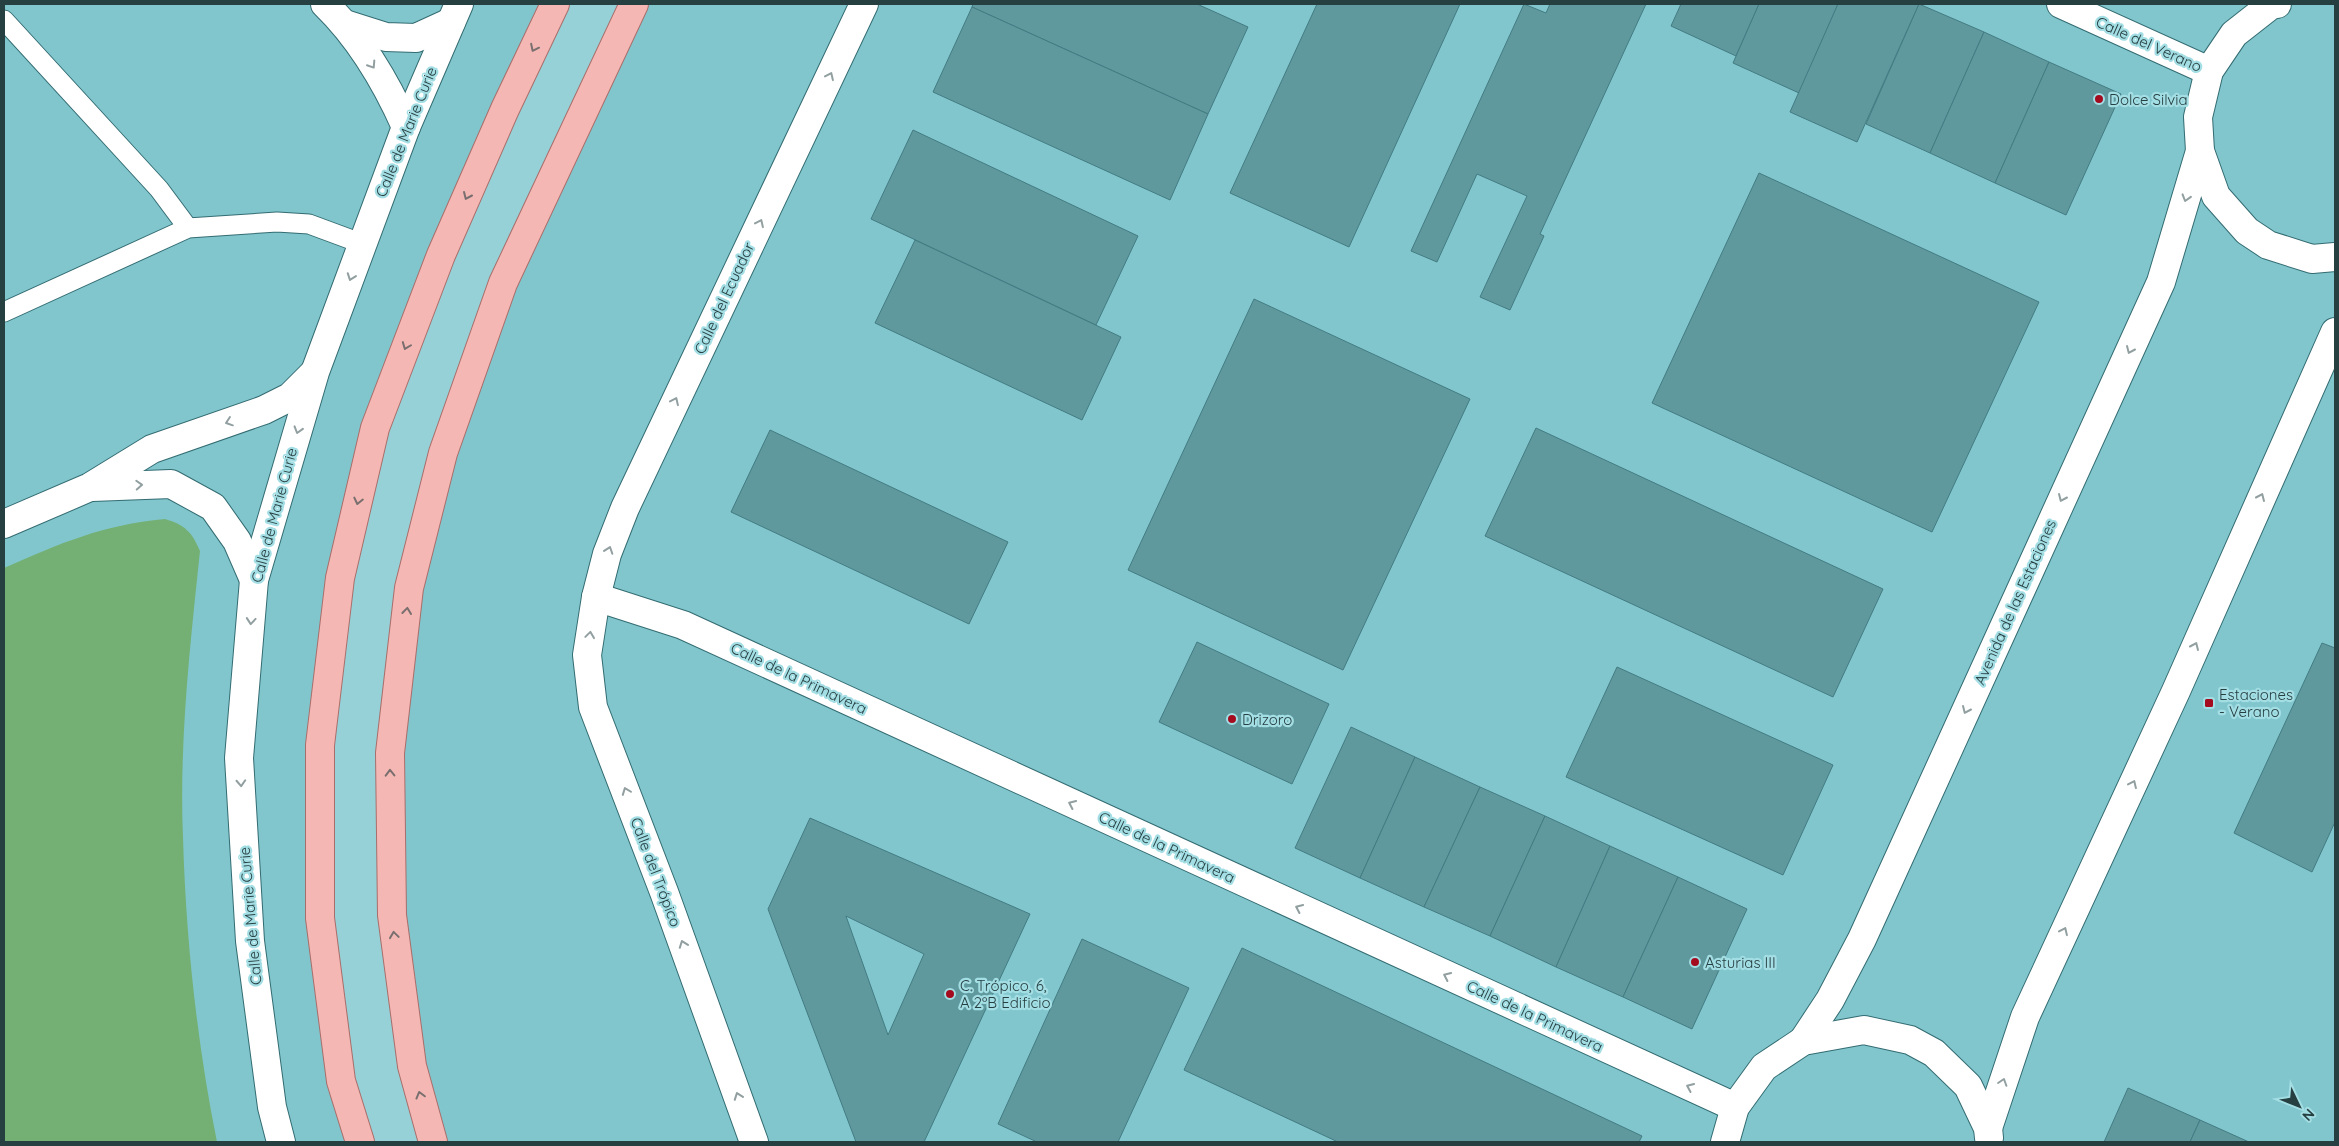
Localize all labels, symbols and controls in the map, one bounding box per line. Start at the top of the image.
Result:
street label: Calle del Verano [2093,12,2205,76]
one-way arrow [530,43,541,52]
one-way arrow [366,59,375,68]
street label: Calle de Marie Curie [371,64,441,200]
one-way arrow [823,72,834,81]
place label: Dolce Silvia [2109,90,2188,109]
marker: Dolce Silvia [2093,93,2105,105]
one-way arrow [462,191,473,200]
one-way arrow [2181,194,2191,202]
one-way arrow [754,219,764,228]
street label: Calle del Ecuador [690,239,758,357]
one-way arrow [347,272,357,280]
one-way arrow [402,341,412,350]
one-way arrow [2125,345,2136,354]
one-way arrow [669,397,679,406]
one-way arrow [225,416,234,426]
one-way arrow [293,425,303,434]
street label: Calle de Marie Curie [247,446,301,584]
one-way arrow [135,480,143,491]
one-way arrow [2058,493,2069,502]
one-way arrow [2255,493,2266,502]
one-way arrow [353,496,364,505]
street label: Avenida de las Estaciones [1970,516,2060,688]
one-way arrow [603,546,613,554]
one-way arrow [401,607,412,615]
one-way arrow [246,618,257,626]
one-way arrow [584,631,595,639]
street label: Calle de la Primavera [728,638,870,718]
one-way arrow [2189,642,2200,651]
place label: Estaciones - Verano [2219,685,2293,721]
marker: Estaciones - Verano [2203,697,2215,709]
one-way arrow [1962,705,1973,714]
place label: Drizoro [1242,710,1292,729]
marker: Drizoro [1226,713,1238,725]
one-way arrow [385,768,395,776]
one-way arrow [235,780,246,788]
one-way arrow [2126,780,2137,789]
one-way arrow [621,788,631,796]
one-way arrow [1068,799,1077,810]
street label: Calle de la Primavera [1096,807,1238,887]
street label: Calle del Trópico [626,815,686,929]
street label: Calle de Marie Curie [234,846,266,986]
one-way arrow [1295,903,1304,914]
one-way arrow [2058,927,2068,936]
one-way arrow [389,931,400,939]
one-way arrow [679,940,689,948]
place label: Asturias III [1705,953,1776,972]
marker: Asturias III [1689,956,1701,968]
one-way arrow [1443,971,1452,982]
place label: C. Trópico, 6, A 2ºB Edificio [960,976,1051,1012]
street label: Calle de la Primavera [1464,976,1606,1056]
marker: C. Trópico, 6, A 2ºB Edificio [944,988,956,1000]
one-way arrow [1998,1078,2008,1086]
north arrow [2274,1081,2324,1131]
one-way arrow [1686,1083,1695,1093]
one-way arrow [415,1091,426,1100]
one-way arrow [734,1093,744,1101]
text: N [2298,1105,2319,1125]

